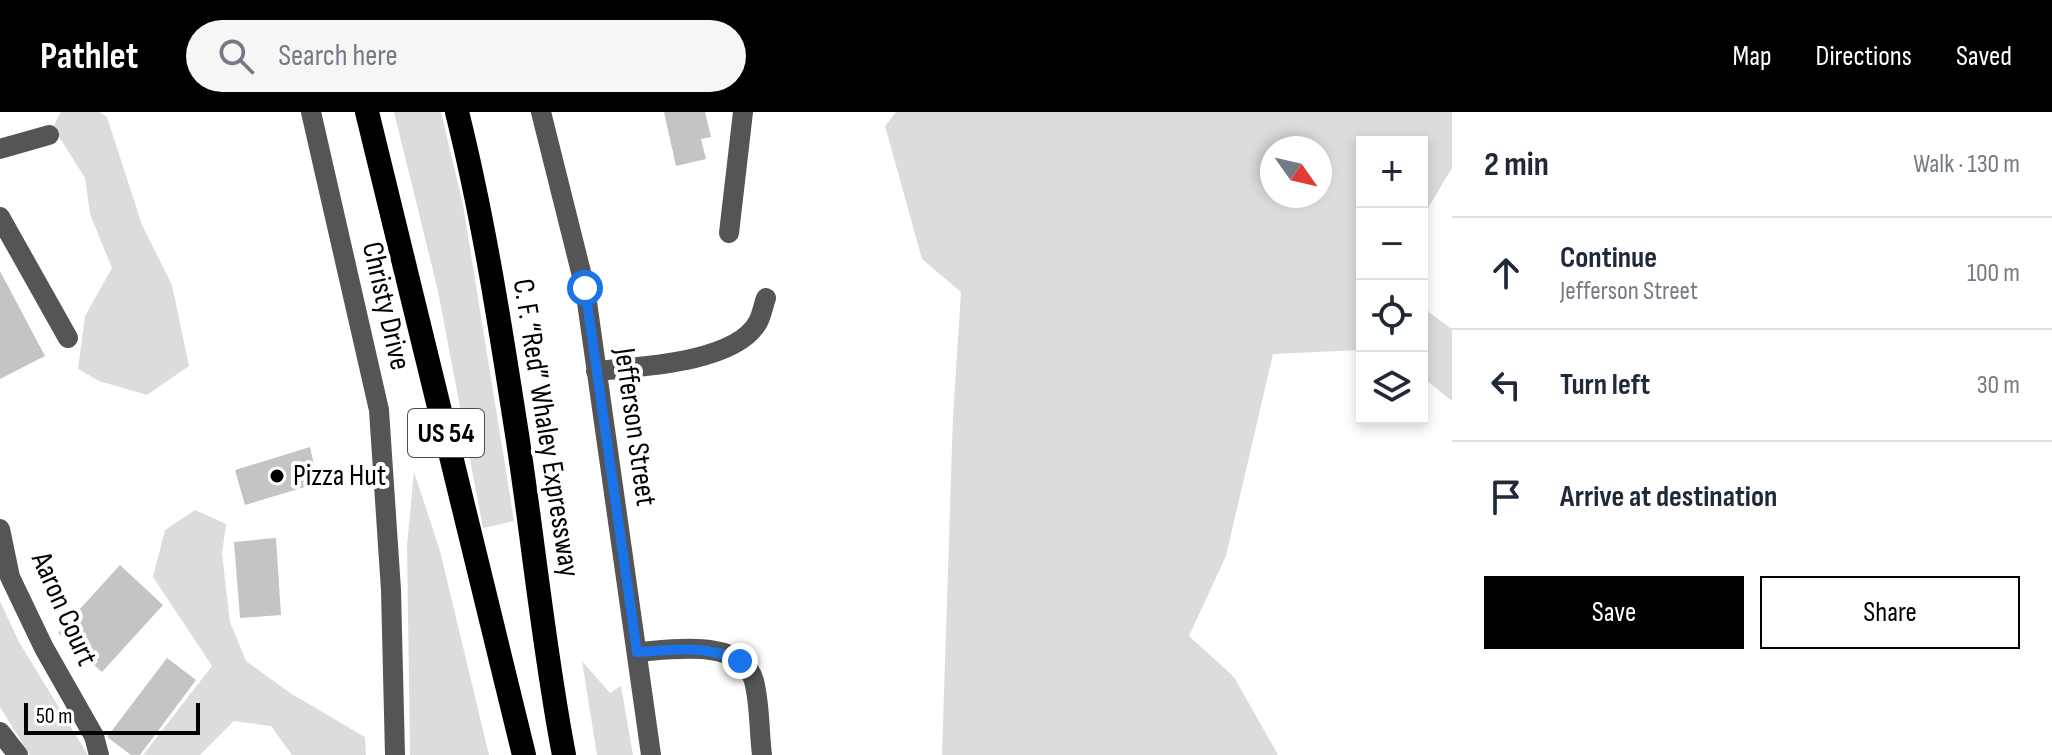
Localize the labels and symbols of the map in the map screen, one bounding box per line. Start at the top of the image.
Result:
north arrow [1260,136,1332,208]
street label: Christy Drive [354,238,418,374]
route start [567,270,603,306]
street label: C. F. “Red” Whaley Expressway [505,276,587,580]
street label: Jefferson Street [606,345,664,508]
road number: US 54 [408,409,484,457]
place label: Pizza Hut [293,458,386,494]
marker: Pizza Hut [268,467,286,485]
street label: Aaron Court [23,546,105,671]
route end [722,643,758,679]
scale bar [24,699,200,735]

